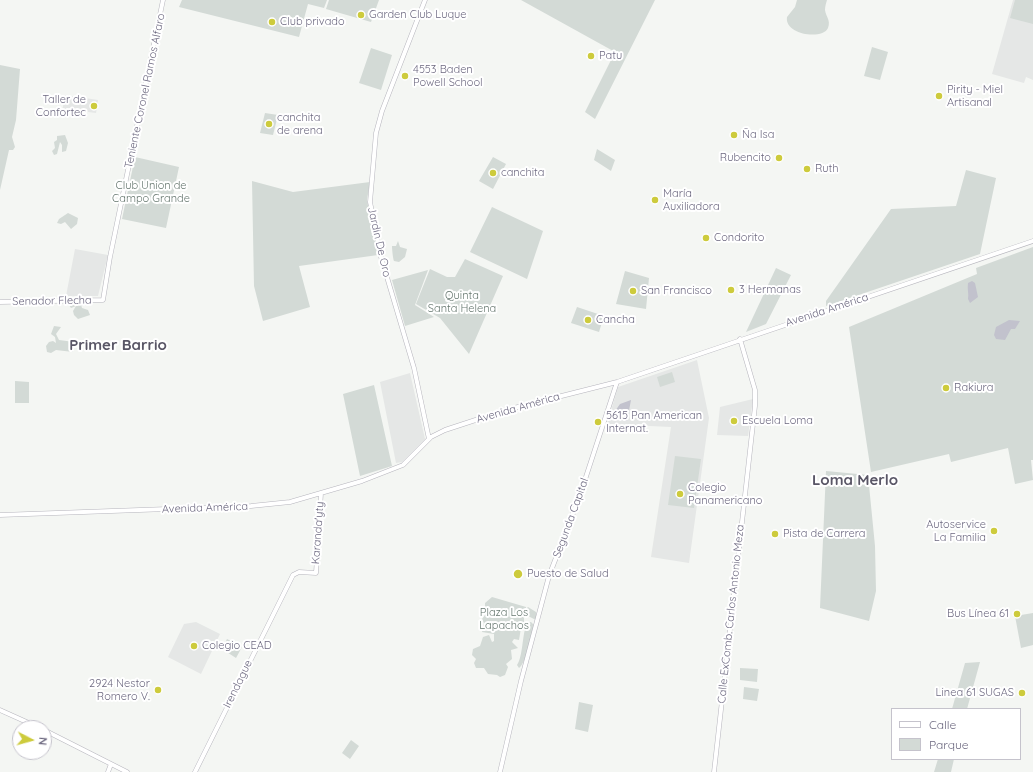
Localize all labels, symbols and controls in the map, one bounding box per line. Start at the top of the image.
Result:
place label: Garden Club Luque [369,8,467,22]
marker: Garden Club Luque [356,10,366,20]
street label: Teniente Coronel Ramos Alfaro [122,12,168,170]
place label: Club privado [280,15,345,29]
marker: Club privado [267,17,277,27]
place label: Patu [599,49,622,63]
marker: Patu [586,51,596,61]
place label: 4553 Baden Powell School [413,63,483,89]
marker: 4553 Baden Powell School [400,71,410,81]
place label: Pirity - Miel Artisanal [947,83,1003,109]
marker: Pirity - Miel Artisanal [934,91,944,101]
place label: Taller de Confortec [36,93,86,119]
marker: Taller de Confortec [89,101,99,111]
place label: canchita de arena [277,111,323,137]
marker: canchita de arena [264,119,274,129]
place label: Ña Isa [742,128,774,142]
marker: Ña Isa [729,130,739,140]
place label: Rubencito [720,151,771,165]
marker: Rubencito [774,153,784,163]
place label: Ruth [815,162,838,176]
marker: Ruth [802,164,812,174]
place label: canchita [501,166,544,180]
marker: canchita [488,168,498,178]
park label: Club Union de Campo Grande [112,179,190,205]
place label: María Auxiliadora [663,187,720,213]
marker: María Auxiliadora [650,195,660,205]
street label: Jardin De Oro [365,206,393,278]
place label: Condorito [714,231,764,245]
marker: Condorito [701,233,711,243]
place label: 3 Hermanas [739,283,801,297]
place label: San Francisco [641,284,712,298]
marker: 3 Hermanas [726,285,736,295]
marker: San Francisco [628,286,638,296]
park label: Quinta Santa Helena [428,289,496,315]
street label: Avenida América [784,290,870,330]
street label: Senador Flecha [12,294,92,308]
place label: Cancha [596,313,635,327]
marker: Cancha [583,315,593,325]
district label: Primer Barrio [69,336,167,354]
place label: Rakiura [954,381,993,395]
marker: Rakiura [941,383,951,393]
street label: Avenida América [475,390,561,426]
place label: 5615 Pan American Internat. [606,409,702,435]
place label: Escuela Loma [742,414,813,428]
marker: Escuela Loma [729,416,739,426]
marker: 5615 Pan American Internat. [593,417,603,427]
district label: Loma Merlo [812,471,898,489]
street label: Segunda Capital [550,476,592,560]
place label: Colegio Panamericano [688,481,762,507]
marker: Colegio Panamericano [675,489,685,499]
street label: Avenida América [162,500,248,516]
street label: Karanda'yty [309,501,327,565]
place label: Autoservice La Familia [926,518,986,544]
street label: Calle ExComb. Carlos Antonio Meza [715,524,747,704]
marker: Autoservice La Familia [989,526,999,536]
place label: Pista de Carrera [783,527,865,541]
marker: Pista de Carrera [770,529,780,539]
place label: Puesto de Salud [527,567,609,581]
marker: Puesto de Salud [512,568,524,580]
park label: Plaza Los Lapachos [479,606,529,632]
place label: Bus Línea 61 [947,607,1009,621]
marker: Bus Línea 61 [1012,609,1022,619]
place label: Colegio CEAD [202,639,272,653]
marker: Colegio CEAD [189,641,199,651]
street label: Irendague [221,658,255,710]
place label: 2924 Nestor Romero V. [89,677,150,703]
marker: 2924 Nestor Romero V. [153,685,163,695]
place label: Linea 61 SUGAS [936,686,1014,700]
marker: Linea 61 SUGAS [1017,688,1027,698]
legend [891,708,1021,760]
text: Calle [929,717,956,732]
north arrow [12,720,52,760]
text: N [36,736,50,746]
text: Parque [929,737,969,752]

